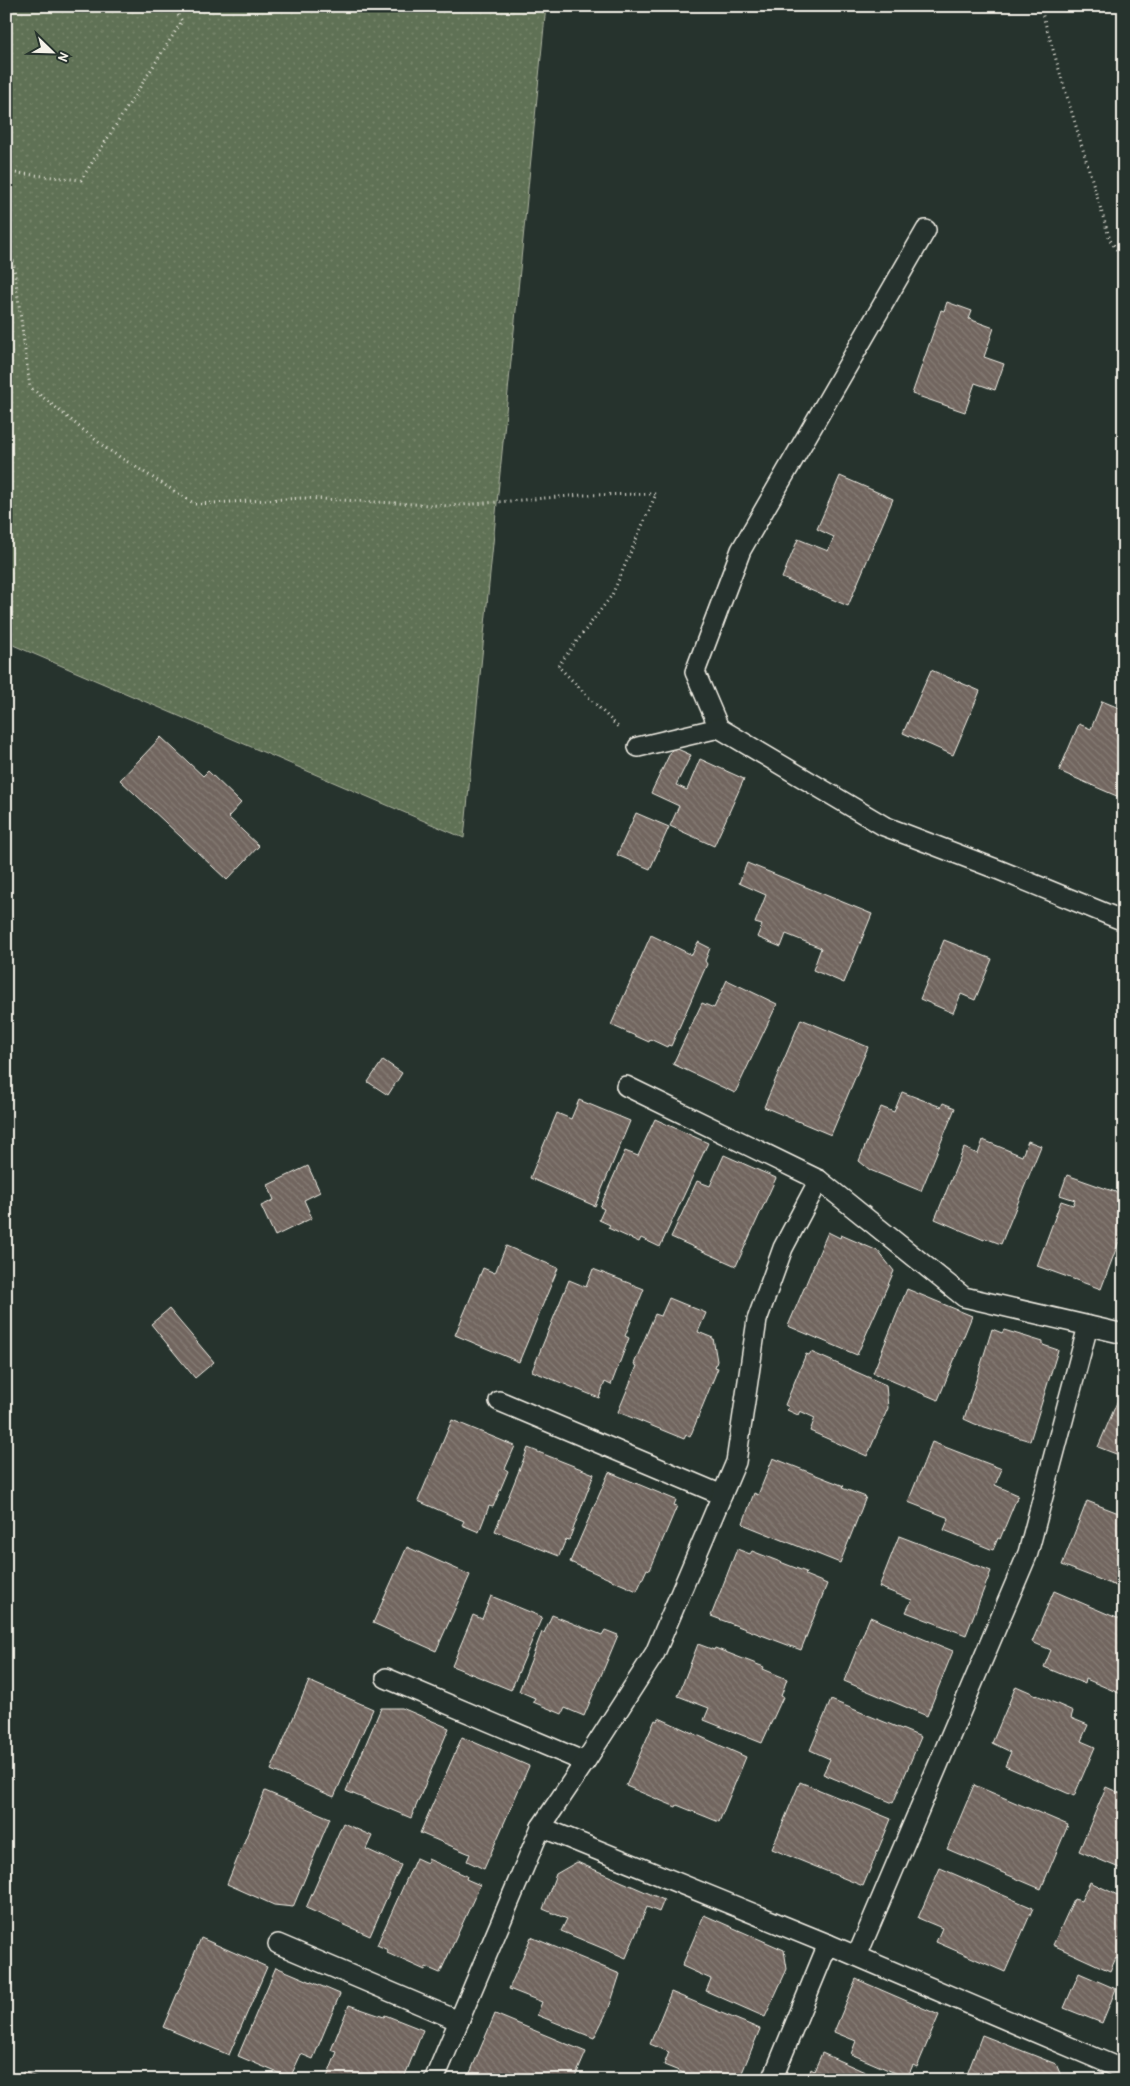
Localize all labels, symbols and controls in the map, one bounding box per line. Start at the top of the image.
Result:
north arrow [28,28,78,78]
text: N [54,50,75,65]

